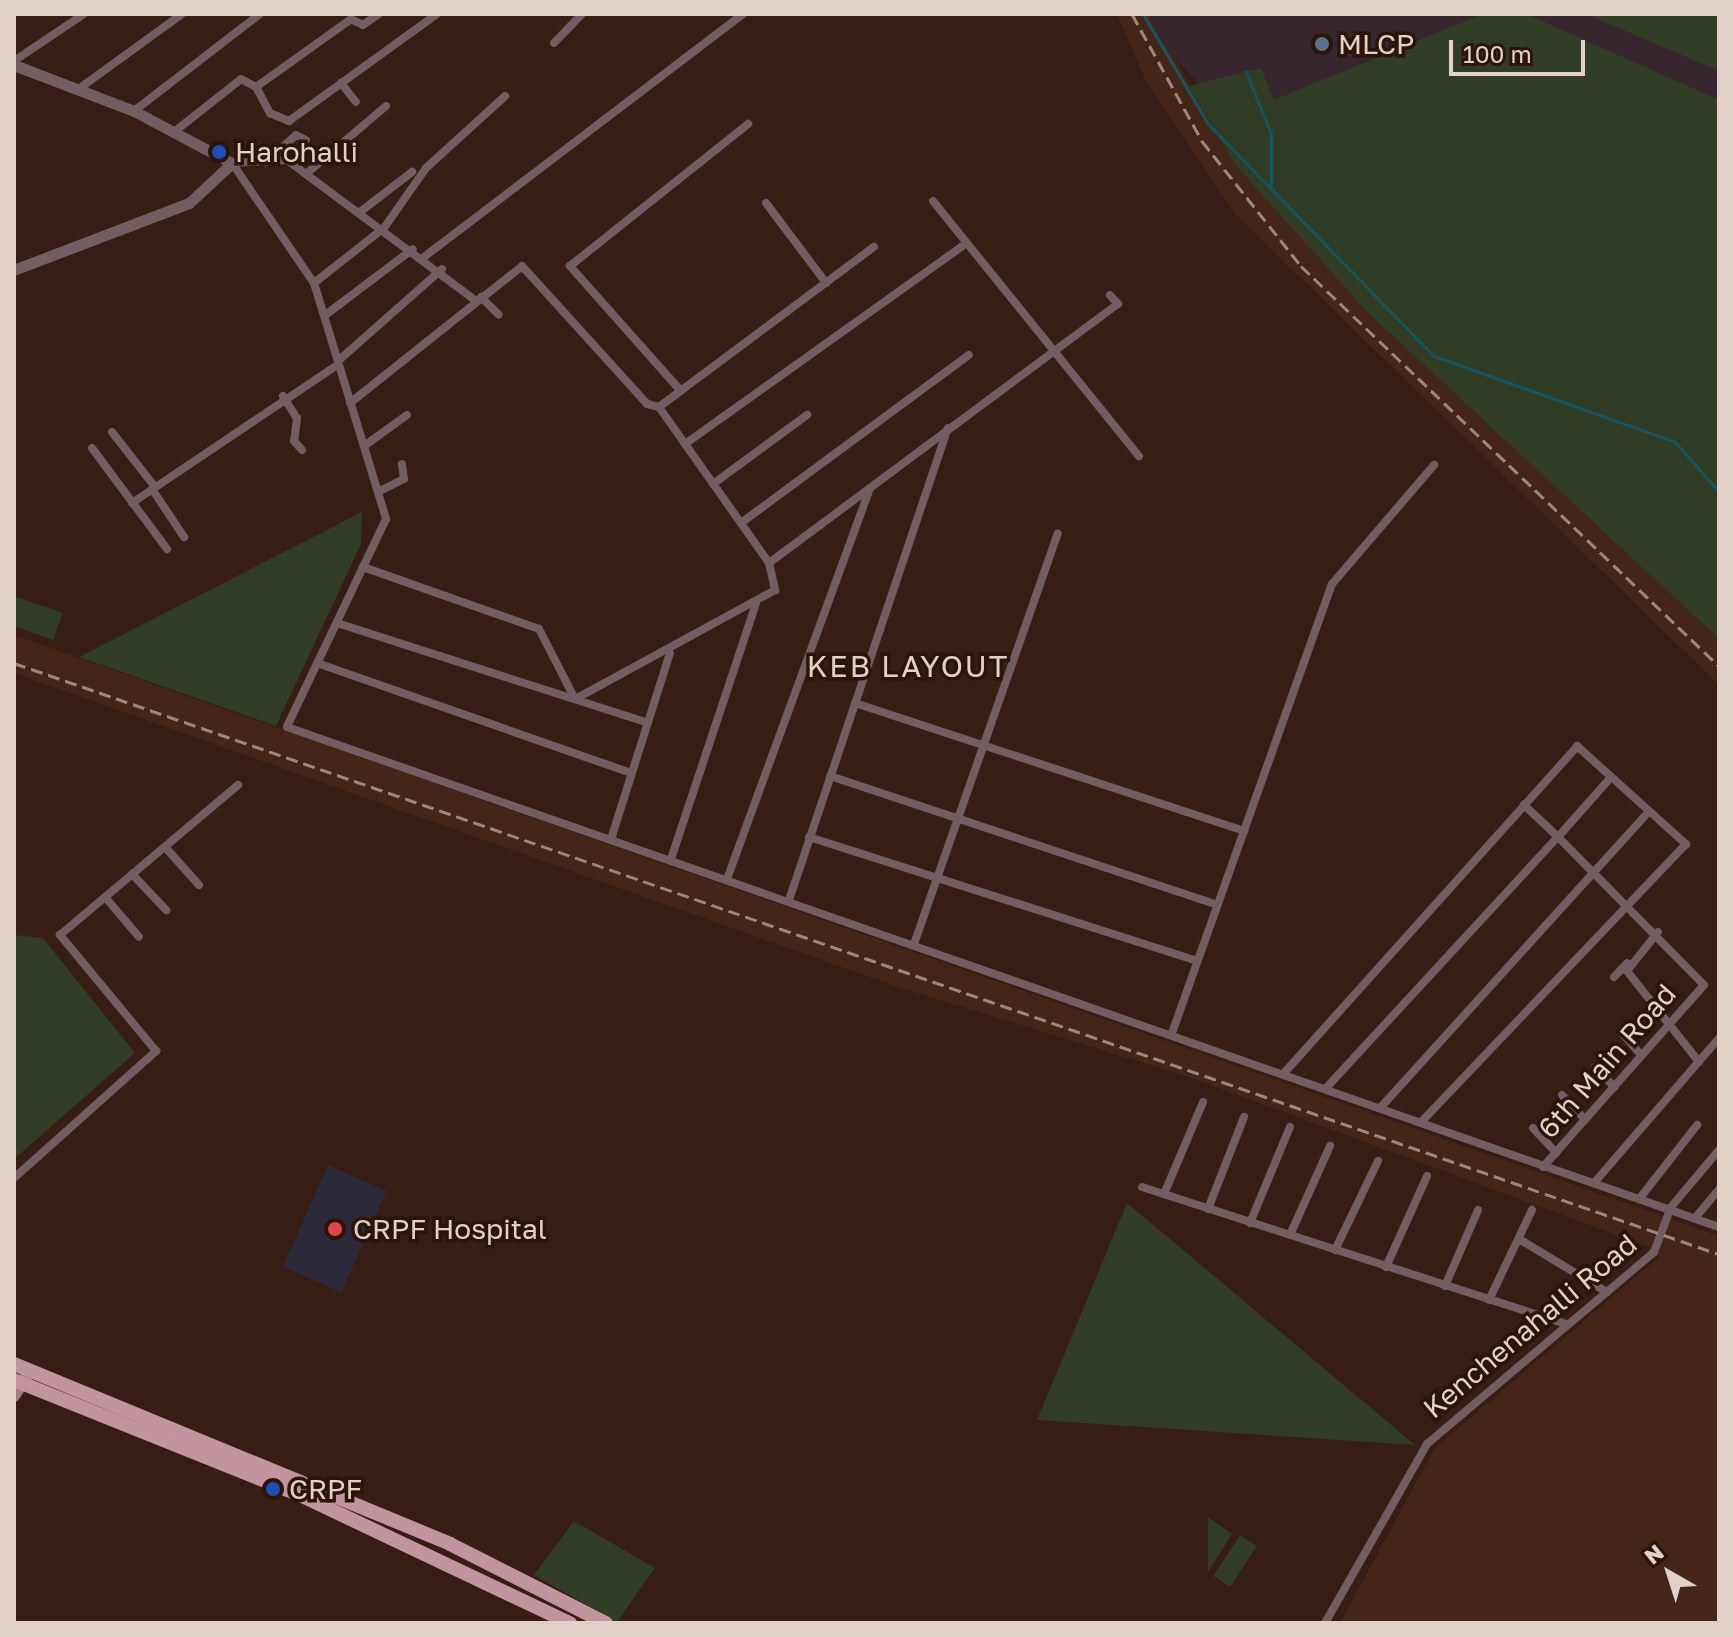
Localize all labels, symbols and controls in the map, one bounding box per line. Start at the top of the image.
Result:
scale bar [1453,24,1589,74]
place label: MLCP [1338,27,1414,61]
marker: MLCP [1313,35,1331,53]
text: 100 m [1463,39,1532,68]
place label: Harohalli [235,135,358,169]
marker: Harohalli [210,143,228,161]
district label: KEB LAYOUT [807,648,1009,684]
street label: 6th Main Road [1531,977,1683,1145]
place label: CRPF Hospital [353,1212,547,1246]
marker: CRPF Hospital [324,1218,346,1240]
street label: Kenchenahalli Road [1417,1227,1643,1425]
place label: CRPF [289,1472,362,1506]
marker: CRPF [264,1480,282,1498]
north arrow [1629,1533,1709,1613]
text: N [1639,1538,1669,1570]

